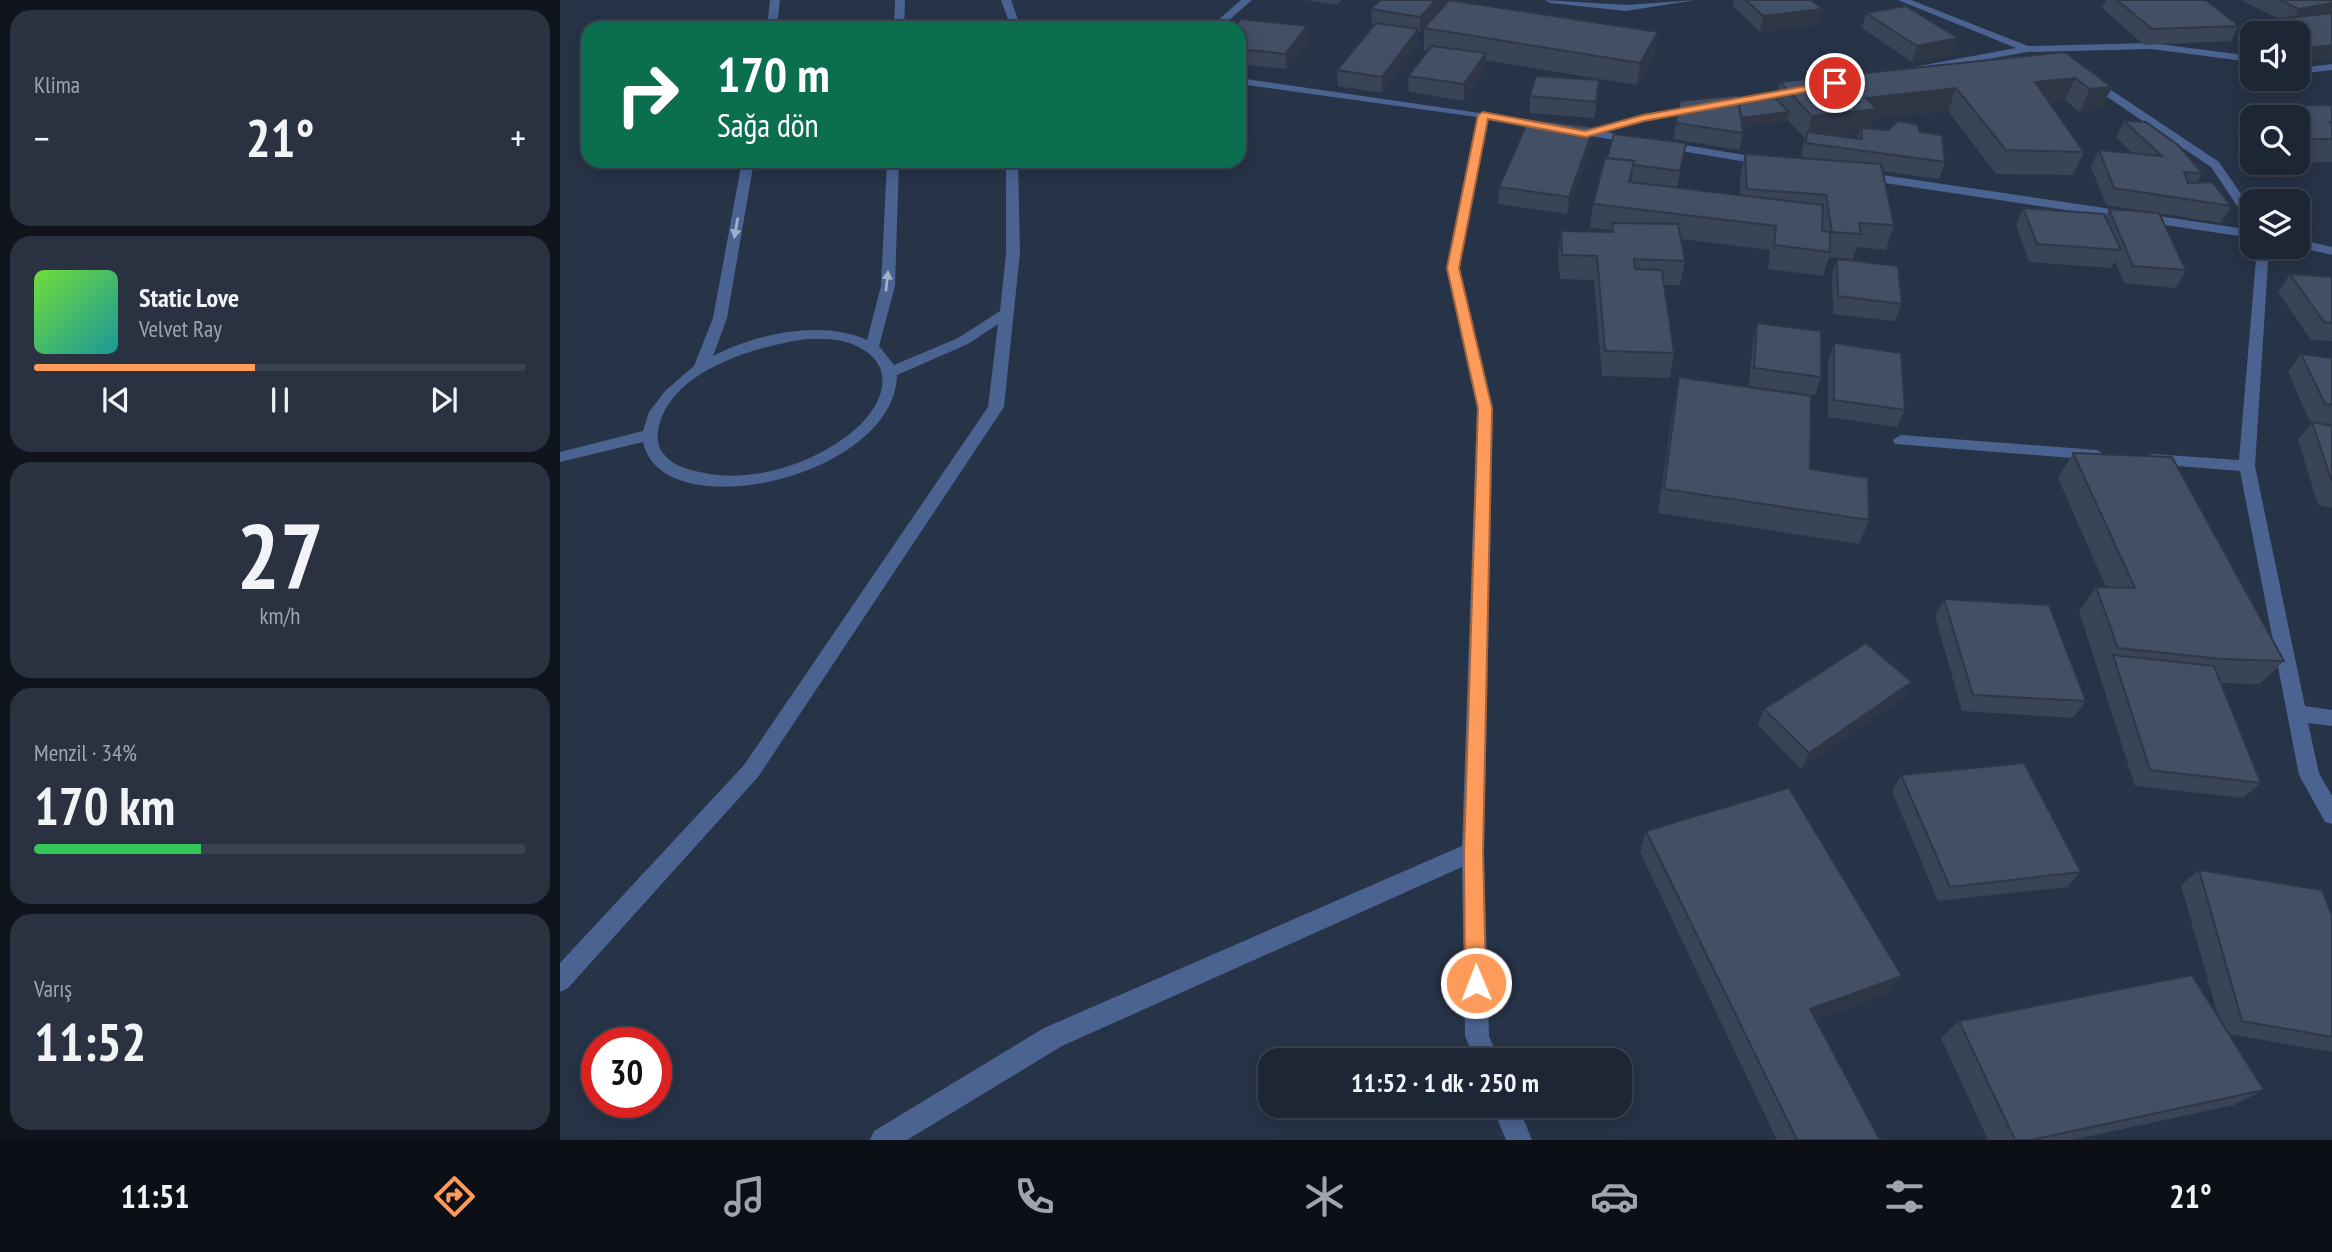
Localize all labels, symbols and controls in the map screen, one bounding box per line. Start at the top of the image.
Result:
map controls [2240,21,2310,259]
button: sound [2240,21,2310,91]
text: 170 m [717,42,830,106]
icon: right [602,49,693,140]
pin [1805,53,1865,113]
icon: arrive [1816,64,1854,102]
text: Klima [34,70,80,99]
text: 21° [246,104,314,171]
text: Sağa dön [717,104,819,146]
button: search [2240,105,2310,175]
text: − [34,113,50,162]
text: + [510,113,526,162]
button: layers [2240,189,2310,259]
one-way arrow [730,217,741,239]
one-way arrow [882,270,893,292]
text: Static Love [139,281,239,314]
text: Velvet Ray [139,314,222,343]
icon: previous [97,381,135,419]
icon: pause [261,381,299,419]
icon: next [425,381,463,419]
text: 27 [237,496,324,614]
text: km/h [260,601,300,630]
text: Menzil · 34% [34,738,137,767]
text: 170 km [34,772,175,839]
position arrow [1439,946,1513,1020]
text: Varış [34,974,72,1003]
text: 11:52 [34,1008,146,1075]
speed limit sign: 30 [581,1027,672,1118]
text: 11:52 · 1 dk · 250 m [1351,1066,1539,1099]
icon: directions [430,1172,479,1221]
icon: music [720,1172,769,1221]
icon: phone [1010,1172,1059,1221]
icon: climate [1300,1172,1349,1221]
icon: car [1590,1172,1639,1221]
icon: filters [1880,1172,1929,1221]
text: 11:51 [120,1175,190,1217]
text: 21° [2169,1175,2212,1217]

